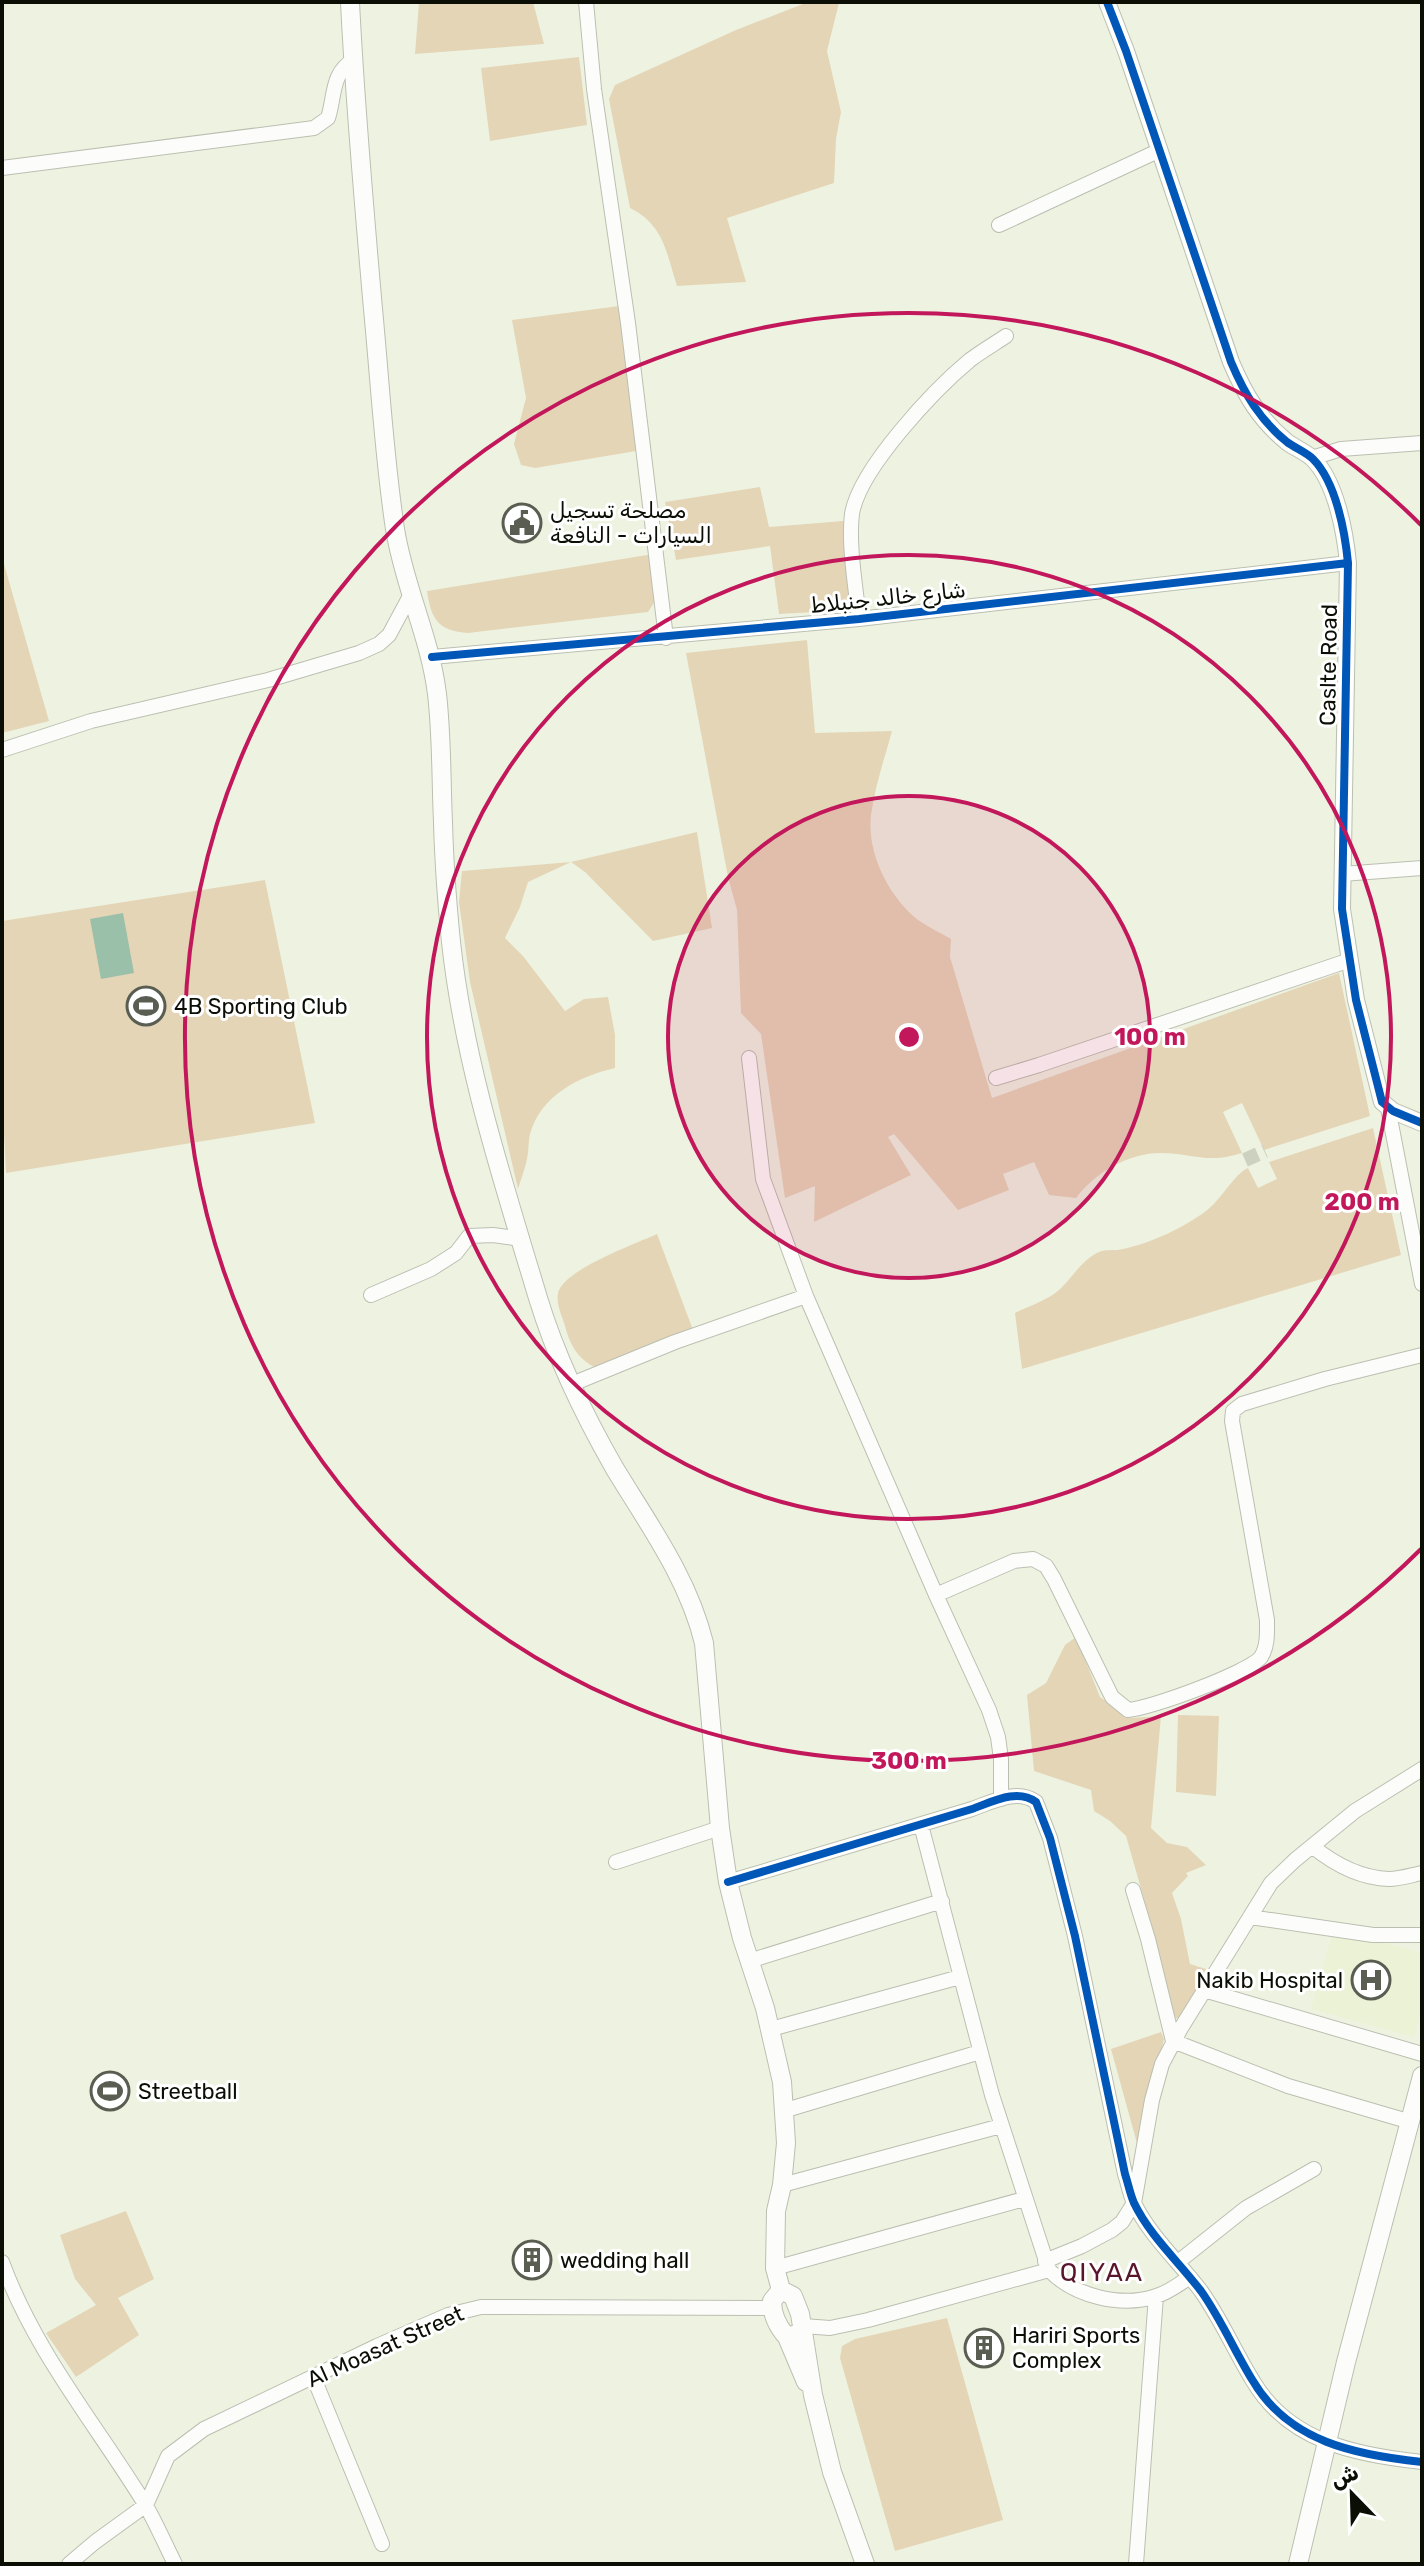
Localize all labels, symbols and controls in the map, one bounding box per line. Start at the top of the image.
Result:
place label: مصلحة تسجيل السيارات - النافعة [550,497,712,549]
public building icon: مصلحة تسجيل السيارات - النافعة [501,502,543,544]
street label: شارع خالد جنبلاط [809,576,967,621]
street label: Caslte Road [1314,604,1343,726]
sports icon: 4B Sporting Club [125,985,167,1027]
place label: 4B Sporting Club [174,993,348,1020]
centre of rings [895,1023,923,1051]
text: 100 m [1114,1023,1186,1051]
text: 200 m [1324,1188,1400,1216]
text: 300 m [871,1747,947,1775]
hospital icon: Nakib Hospital [1350,1959,1392,2001]
place label: Nakib Hospital [1196,1967,1343,1994]
sports icon: Streetball [89,2070,131,2112]
place label: Streetball [138,2078,238,2105]
building icon: wedding hall [511,2239,553,2281]
place label: wedding hall [560,2247,689,2274]
district label: QIYAA [1060,2257,1144,2288]
street label: Al Moasat Street [303,2300,468,2393]
place label: Hariri Sports Complex [1012,2322,1140,2374]
building icon: Hariri Sports Complex [963,2327,1005,2369]
north arrow [1312,2454,1392,2534]
text: ش [1326,2458,1362,2494]

